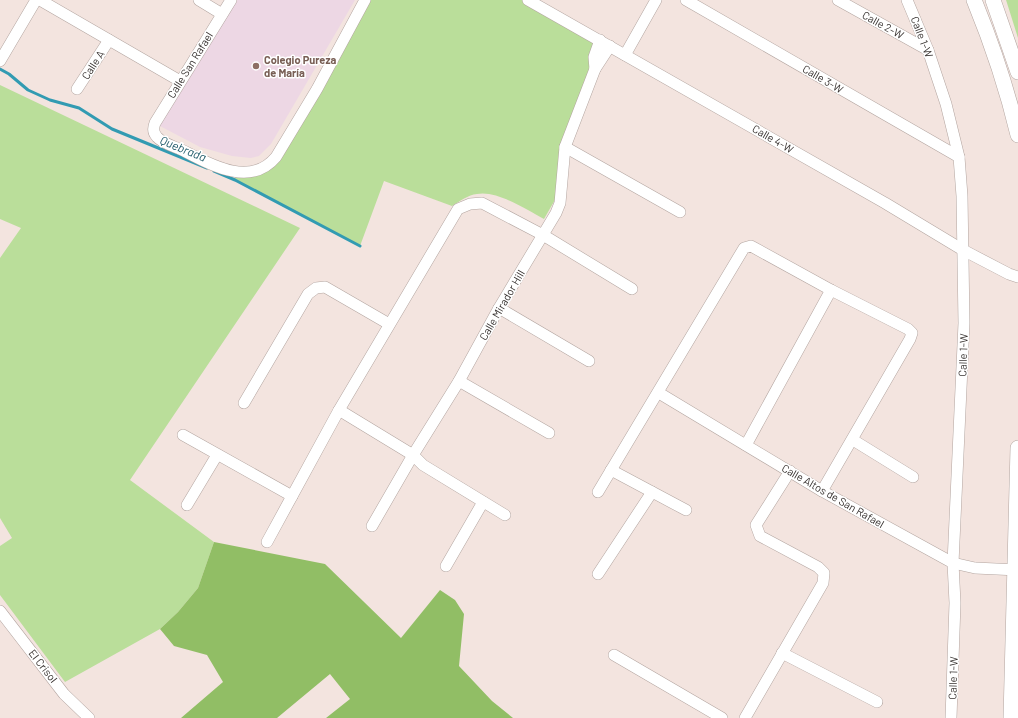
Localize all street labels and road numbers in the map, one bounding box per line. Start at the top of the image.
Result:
street label: Calle 2-W [860,8,906,41]
street label: Calle 1-W [909,14,936,60]
street label: Calle San Rafael [164,29,215,100]
street label: Calle A [78,47,107,82]
street label: Calle 3-W [801,62,846,96]
street label: Calle 4-W [750,122,796,156]
street label: Calle Mirador Hill [476,267,527,342]
street label: Calle 1-W [955,333,970,377]
street label: Calle Altos de San Rafael [780,461,887,530]
street label: El Crisol [26,646,60,685]
street label: Calle 1-W [945,656,960,700]

